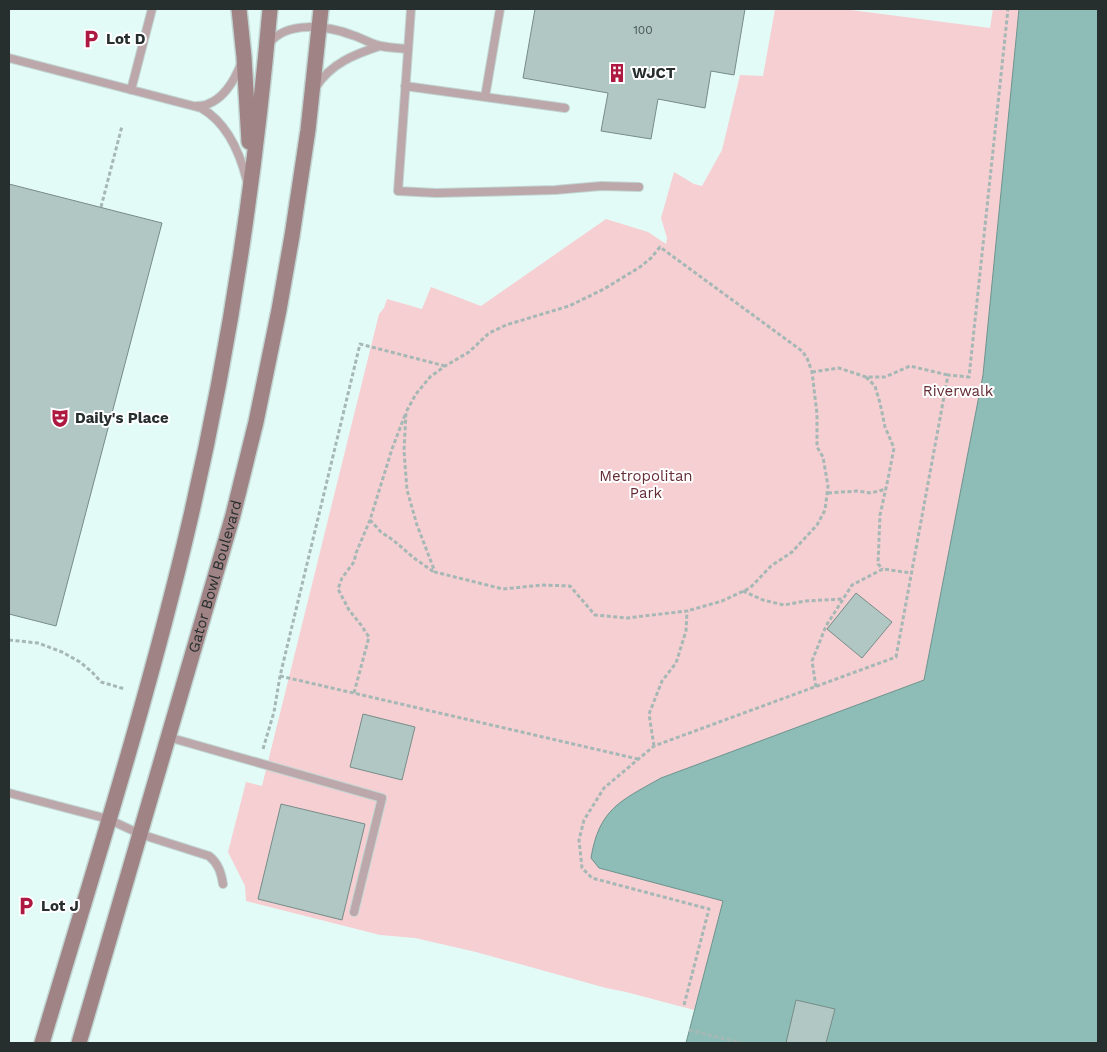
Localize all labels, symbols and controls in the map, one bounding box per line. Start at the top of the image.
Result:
house number: 100 [633,23,653,37]
parking icon: Lot D [80,28,102,50]
place label: Lot D [106,30,146,48]
building icon: WJCT [606,62,628,84]
place label: WJCT [632,64,676,82]
park label: Riverwalk [923,382,994,400]
theatre icon: Daily's Place [49,407,71,429]
place label: Daily's Place [75,409,169,427]
park label: Metropolitan Park [599,467,693,502]
street label: Gator Bowl Boulevard [184,498,245,655]
parking icon: Lot J [15,895,37,917]
place label: Lot J [41,897,79,915]

